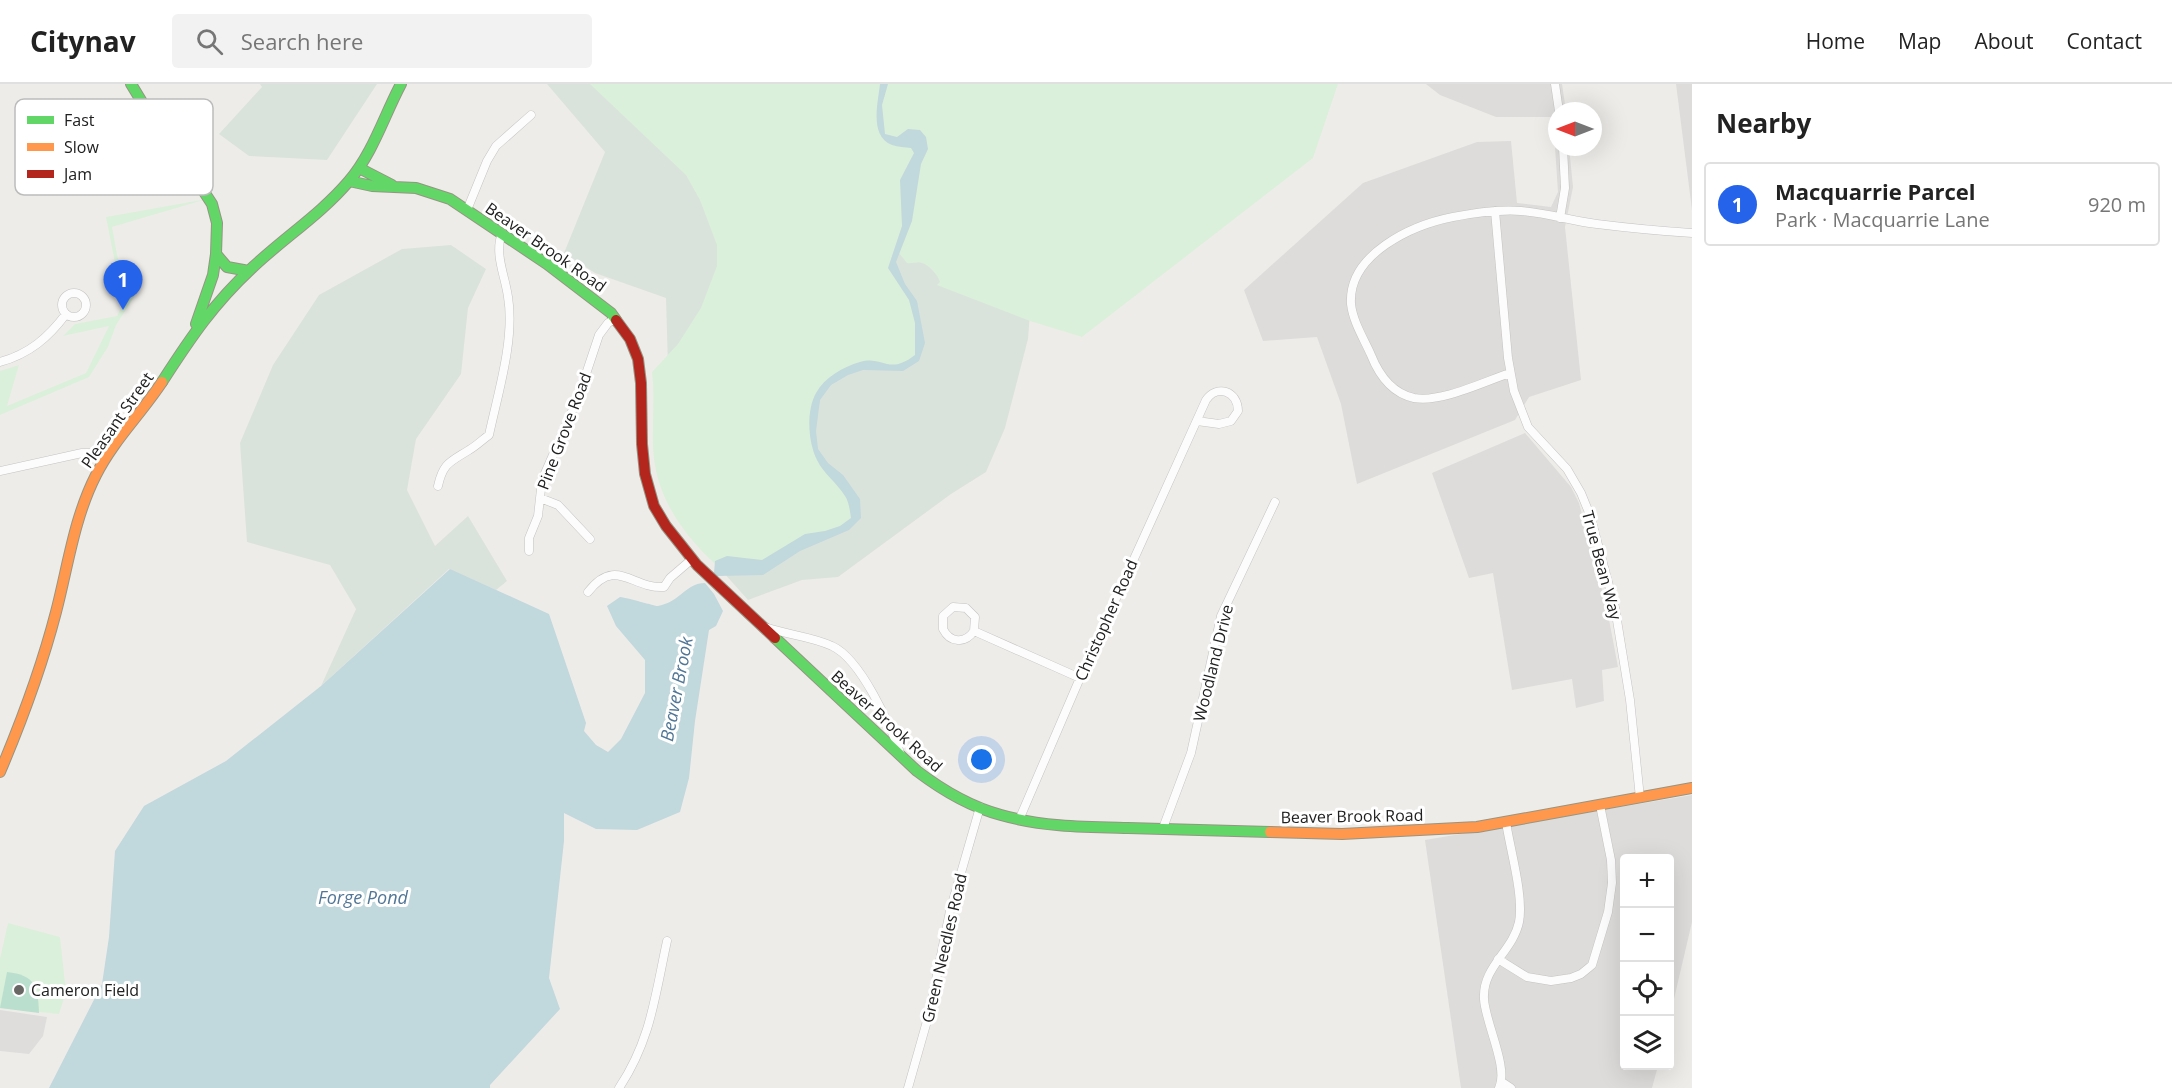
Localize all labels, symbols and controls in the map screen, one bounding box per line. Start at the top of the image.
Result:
search box [172,14,592,68]
text: Citynav [30,22,136,60]
icon: search [193,25,226,58]
text: Search here [241,26,363,56]
text: Home [1806,27,1865,55]
text: Map [1898,27,1941,55]
text: About [1974,27,2034,55]
text: Contact [2067,27,2142,55]
legend [15,99,213,195]
north arrow [1548,102,1602,156]
text: Nearby [1716,105,1811,141]
text: Fast [64,109,95,131]
text: Slow [64,136,99,158]
text: Jam [62,163,92,185]
text: Macquarrie Parcel [1775,176,1976,206]
text: 1 [1732,191,1743,218]
text: 920 m [2088,191,2146,218]
street label: Beaver Brook Road [481,197,611,297]
text: Park · Macquarrie Lane [1775,206,1990,233]
pin: 1 [104,260,142,310]
street label: Pleasant Street [76,367,158,472]
street label: Pine Grove Road [532,369,596,493]
street label: True Bean Way [1577,508,1627,623]
street label: Christopher Road [1069,556,1143,684]
street label: Woodland Drive [1188,602,1238,724]
water label: Beaver Brook [654,634,698,743]
street label: Beaver Brook Road [827,665,947,777]
your location [967,745,996,774]
street label: Beaver Brook Road [1280,804,1424,828]
map controls [1620,854,1674,1070]
button: + [1620,854,1674,908]
street label: Green Needles Road [916,871,972,1025]
water label: Forge Pond [318,885,409,909]
button: − [1620,908,1674,962]
button: locate [1620,962,1674,1016]
place label: Cameron Field [31,979,139,1001]
marker: Cameron Field [12,983,26,997]
button: layers [1620,1016,1674,1070]

